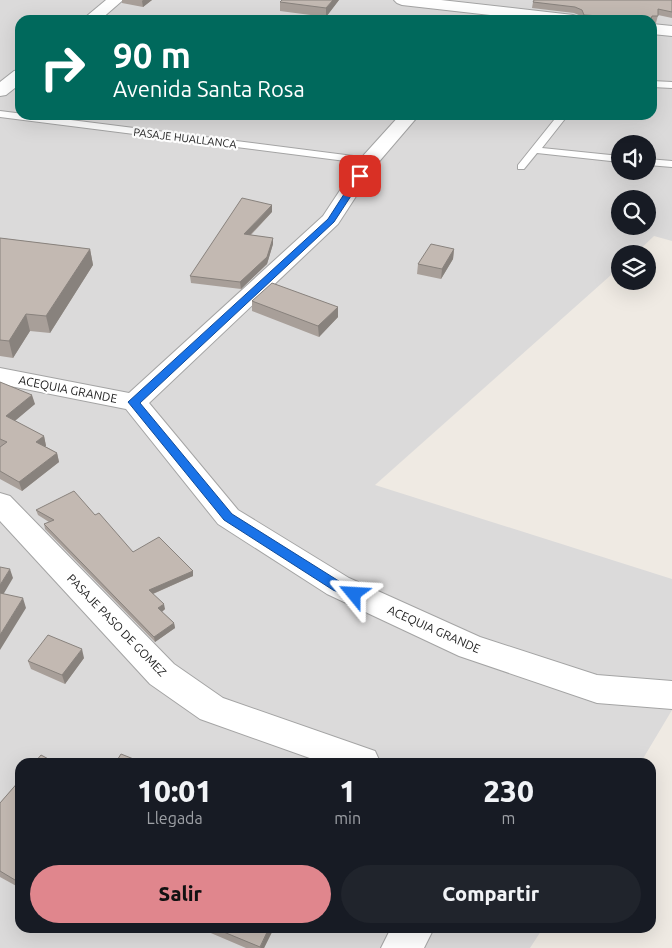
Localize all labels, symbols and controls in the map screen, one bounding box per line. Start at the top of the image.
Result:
icon: right [30,35,95,100]
text: 90 m [113,35,191,75]
text: Avenida Santa Rosa [113,76,305,101]
street label: PASAJE HUALLANCA [133,126,238,150]
map controls [611,135,656,290]
button: sound [611,135,656,180]
pin [339,155,381,197]
icon: arrive [346,162,374,190]
button: search [611,190,656,235]
button: layers [611,245,656,290]
street label: ACEQUIA GRANDE [18,373,119,405]
position arrow [327,567,379,619]
street label: PASAJE PASO DE GOMEZ [65,571,169,679]
street label: ACEQUIA GRANDE [386,603,483,655]
text: 10:01 [137,774,212,808]
text: 1 [339,774,356,808]
text: 230 [483,774,534,808]
text: Llegada [147,809,203,827]
text: min [334,809,361,827]
text: m [502,809,515,827]
button: Salir [30,865,331,923]
button: Compartir [341,865,641,923]

